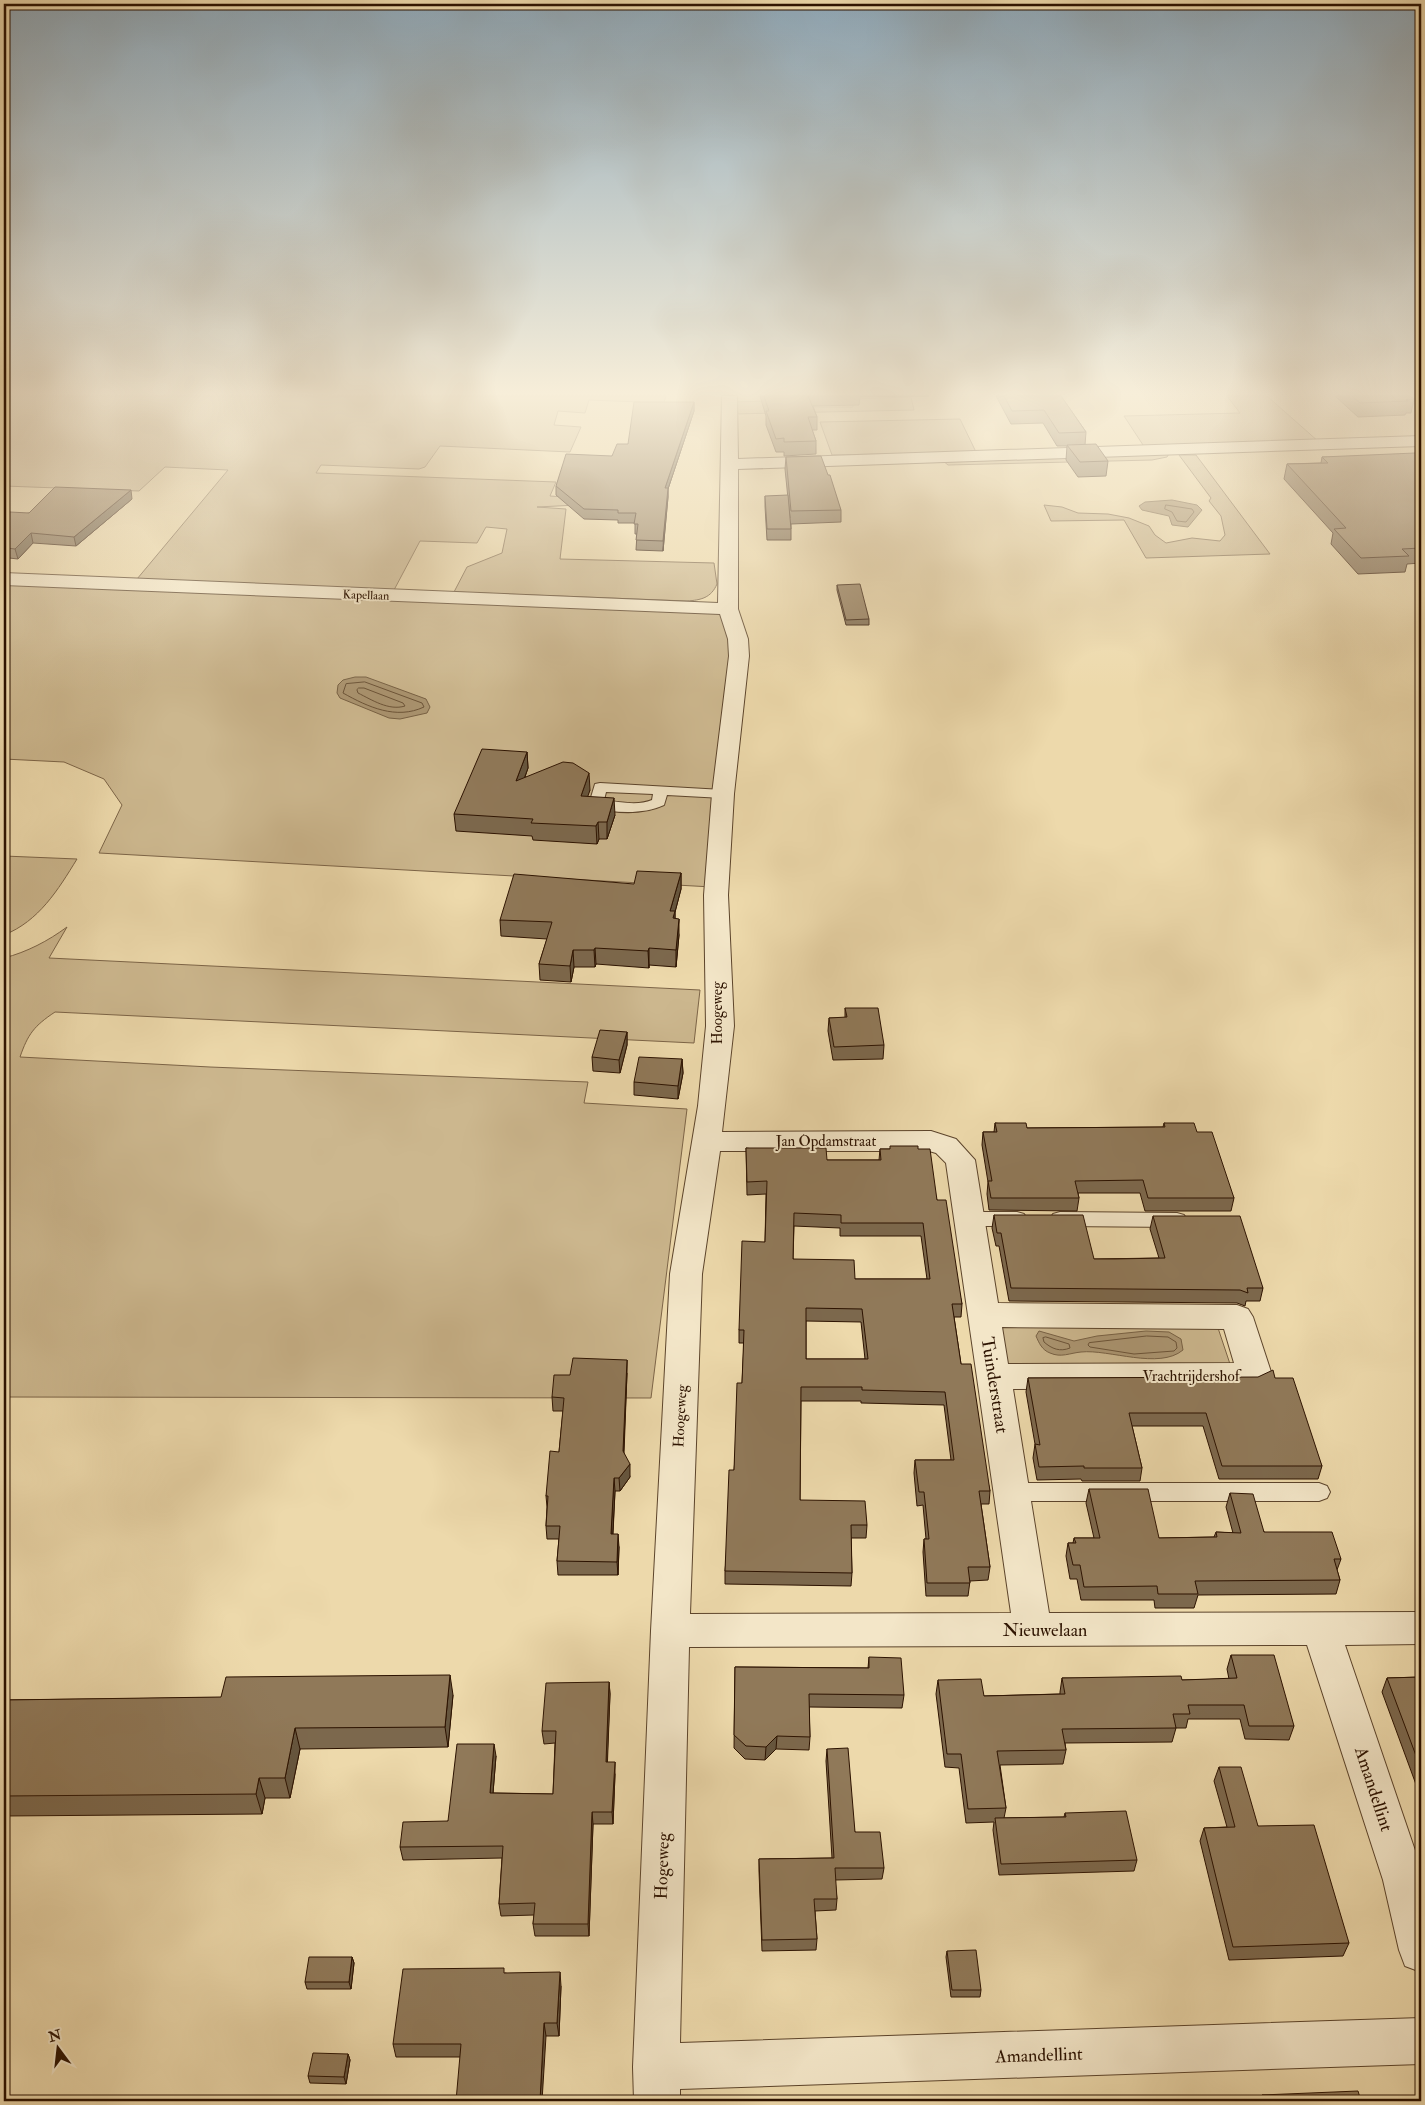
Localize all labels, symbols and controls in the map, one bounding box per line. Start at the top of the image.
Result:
street label: Kapellaan [342,587,390,604]
street label: Hoogeweg [708,981,727,1045]
street label: Jan Opdamstraat [775,1132,876,1152]
street label: Tuinderstraat [976,1335,1013,1435]
street label: Vrachtrijdershof [1142,1367,1242,1386]
street label: Hoogeweg [669,1383,692,1448]
street label: Nieuwelaan [1003,1619,1087,1642]
street label: Amandellint [1349,1743,1398,1834]
street label: Hogeweg [650,1831,675,1900]
north arrow [32,2022,82,2072]
text: N [46,2026,63,2046]
street label: Amandellint [994,2042,1083,2069]

